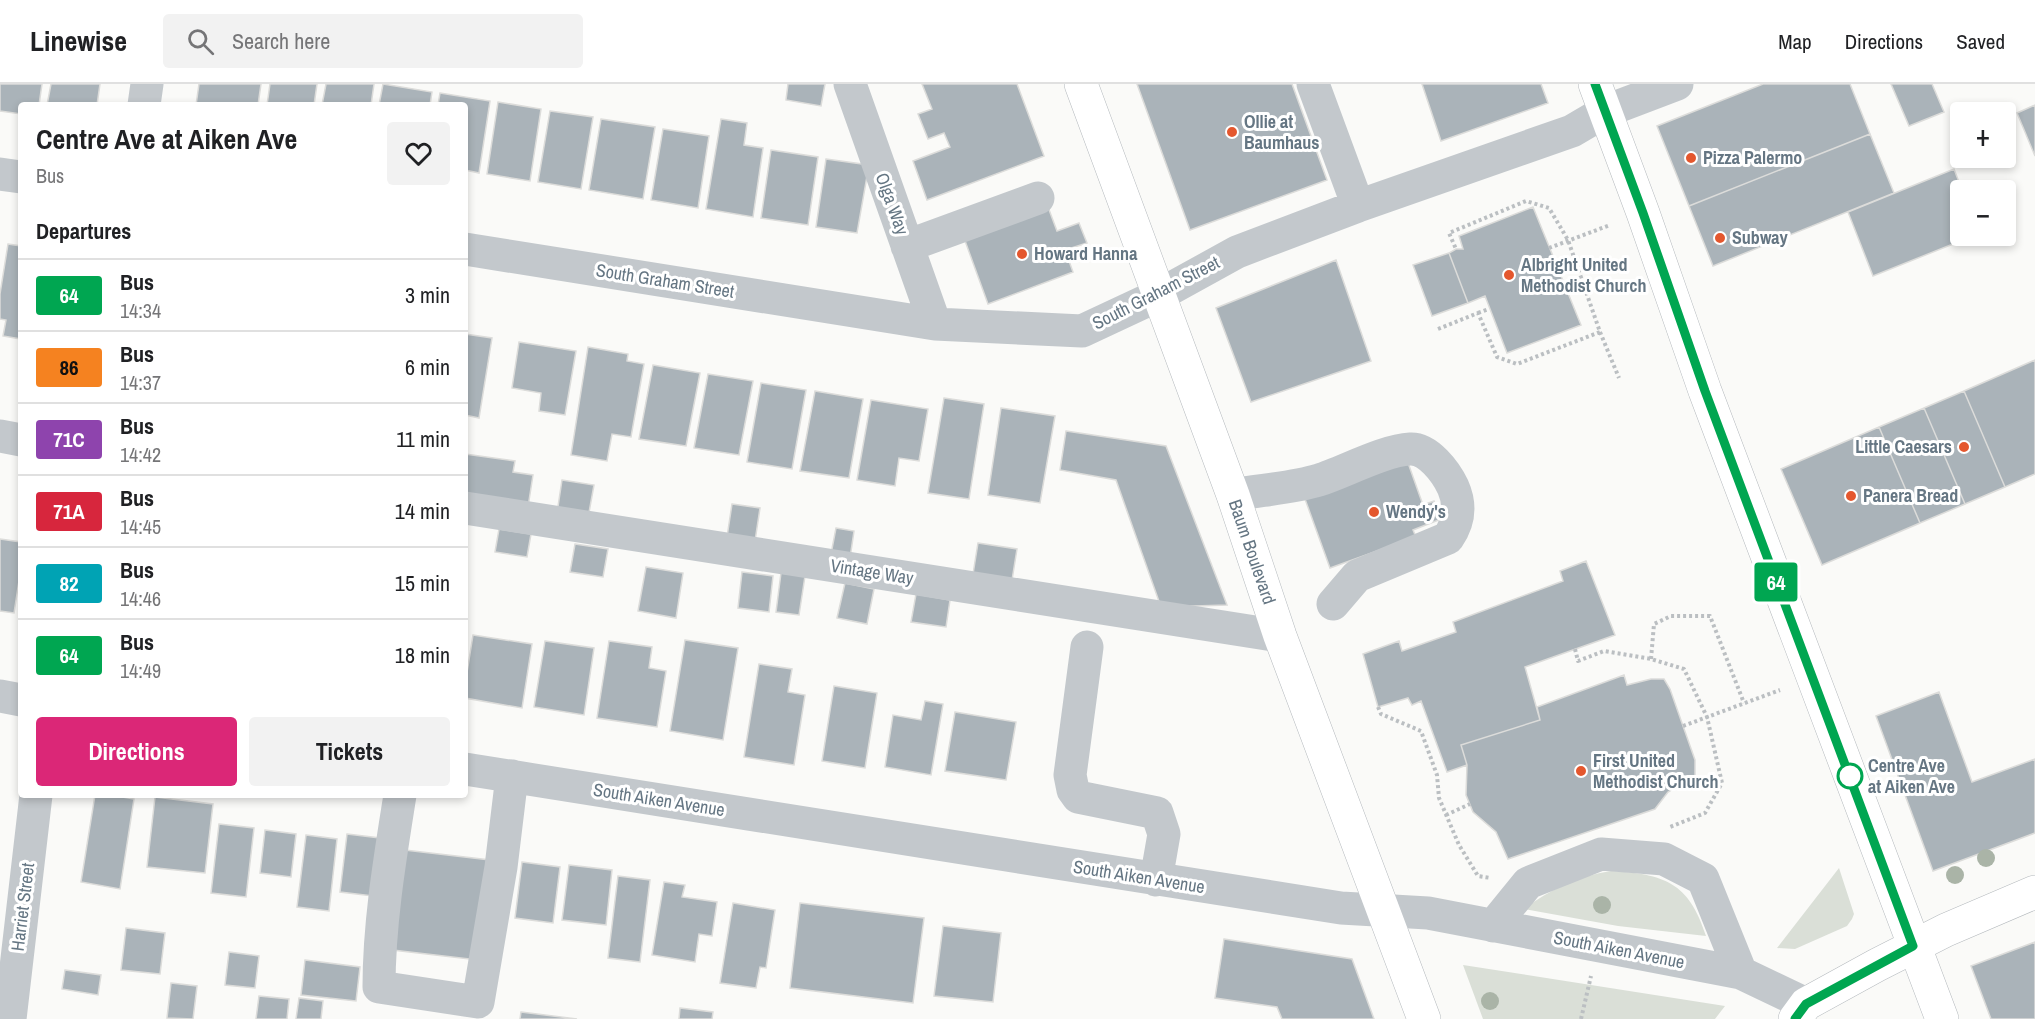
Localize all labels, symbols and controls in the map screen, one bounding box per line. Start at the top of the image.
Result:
search box [163,14,583,68]
text: Linewise [30,22,127,60]
icon: search [184,25,217,58]
text: Search here [232,26,330,56]
text: Map [1778,27,1812,56]
text: Directions [1845,27,1923,56]
text: Saved [1956,27,2005,56]
map controls [1950,102,2016,246]
button: + [1950,102,2016,168]
place label: Ollie at Baumhaus [1244,109,1319,155]
text: Centre Ave at Aiken Ave [36,120,297,158]
button: heart [387,122,450,185]
marker: Ollie at Baumhaus [1225,125,1239,139]
place label: Pizza Palermo [1703,145,1802,170]
marker: Pizza Palermo [1684,151,1698,165]
text: Bus [36,162,64,189]
street label: Olga Way [870,169,915,239]
button: − [1950,180,2016,246]
text: Departures [36,216,131,246]
place label: Subway [1732,225,1789,250]
marker: Subway [1713,231,1727,245]
place label: Howard Hanna [1034,241,1138,266]
marker: Howard Hanna [1015,247,1029,261]
street label: South Graham Street [1088,250,1224,335]
place label: Albright United Methodist Church [1521,252,1646,298]
street label: South Graham Street [594,257,736,304]
text: Bus [120,267,154,297]
marker: Albright United Methodist Church [1502,268,1516,282]
text: 3 min [405,280,450,310]
text: 64 [59,281,79,310]
text: 14:34 [120,297,161,324]
text: Bus [120,339,154,369]
text: 6 min [405,352,450,382]
text: 86 [59,353,79,382]
text: 14:37 [120,369,161,396]
text: Bus [120,411,154,441]
text: 11 min [396,424,450,454]
text: 71C [53,425,85,454]
place label: Little Caesars [1855,434,1952,459]
marker: Little Caesars [1957,440,1971,454]
text: 14:42 [120,441,161,468]
text: Bus [120,483,154,513]
place label: Panera Bread [1863,483,1958,508]
marker: Panera Bread [1844,489,1858,503]
text: 14 min [395,496,450,526]
street label: Baum Boulevard [1223,496,1282,607]
text: 71A [53,497,85,526]
place label: Wendy's [1386,499,1446,524]
marker: Wendy's [1367,505,1381,519]
text: 14:45 [120,513,161,540]
street label: Vintage Way [829,553,916,590]
text: Bus [120,555,154,585]
line badge: 64 [1749,562,1803,602]
text: 15 min [395,568,450,598]
text: 64 [1766,568,1786,597]
text: 82 [59,569,79,598]
text: 14:46 [120,585,161,612]
text: Bus [120,627,154,657]
text: 18 min [395,640,450,670]
text: 64 [59,641,79,670]
text: 14:49 [120,657,161,684]
button: Directions [36,717,237,786]
button: Tickets [249,717,450,786]
place label: First United Methodist Church [1593,748,1718,794]
place label: Centre Ave at Aiken Ave [1868,753,1955,799]
marker: Centre Ave at Aiken Ave [1837,763,1863,789]
marker: First United Methodist Church [1574,764,1588,778]
street label: South Aiken Avenue [592,777,727,822]
street label: South Aiken Avenue [1072,854,1207,899]
street label: Harriet Street [5,861,40,952]
street label: South Aiken Avenue [1552,925,1687,974]

